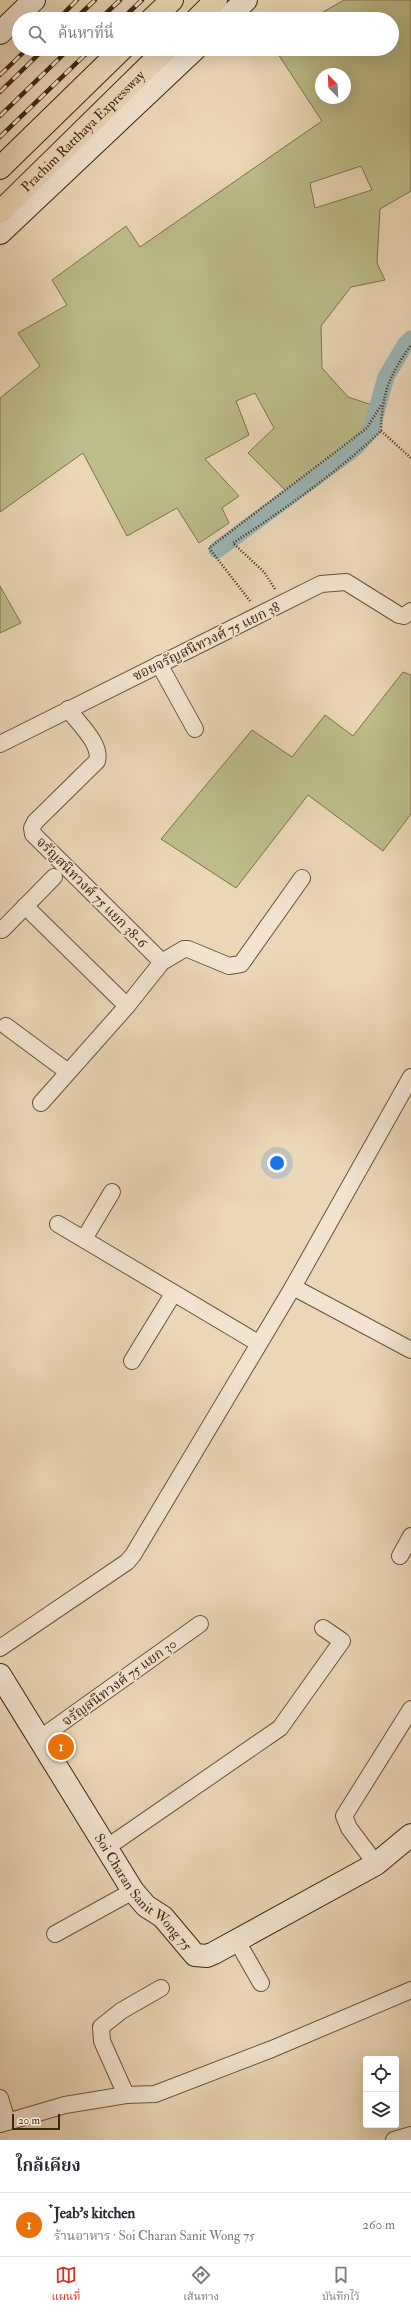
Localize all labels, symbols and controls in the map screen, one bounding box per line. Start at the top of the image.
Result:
search box [12,12,399,56]
icon: search [26,23,48,45]
text: ค้นหาที่นี่ [58,24,114,43]
street label: Prachim Ratthaya Expressway [18,66,150,196]
north arrow [315,68,351,104]
street label: ซอยจรัญสนิทวงศ์ 75 แยก 38 [129,597,283,685]
street label: จรัญสนิทวงศ์ 75 แยก 38-6 [33,833,152,952]
your location [267,1153,287,1173]
street label: จรัญสนิทวงศ์ 75 แยก 30 [58,1634,180,1730]
pin: 1 [48,1732,74,1762]
street label: Soi Charan Sanit Wong 75 [91,1830,196,1955]
map controls [363,2056,399,2128]
button: locate [363,2056,399,2092]
button: layers [363,2092,399,2128]
scale bar [12,2112,60,2131]
text: 20 m [18,2114,40,2127]
text: ใกล้เคียง [16,2155,81,2176]
text: ๋Jeab's kitchen [54,2204,135,2223]
text: 1 [27,2217,31,2233]
text: 260 m [362,2217,395,2233]
text: ร้านอาหาร · Soi Charan Sanit Wong 75 [54,2228,255,2244]
tab: แผนที่ [51,2264,80,2306]
tab: เส้นทาง [183,2264,219,2306]
tab: บันทึกไว้ [322,2264,360,2306]

